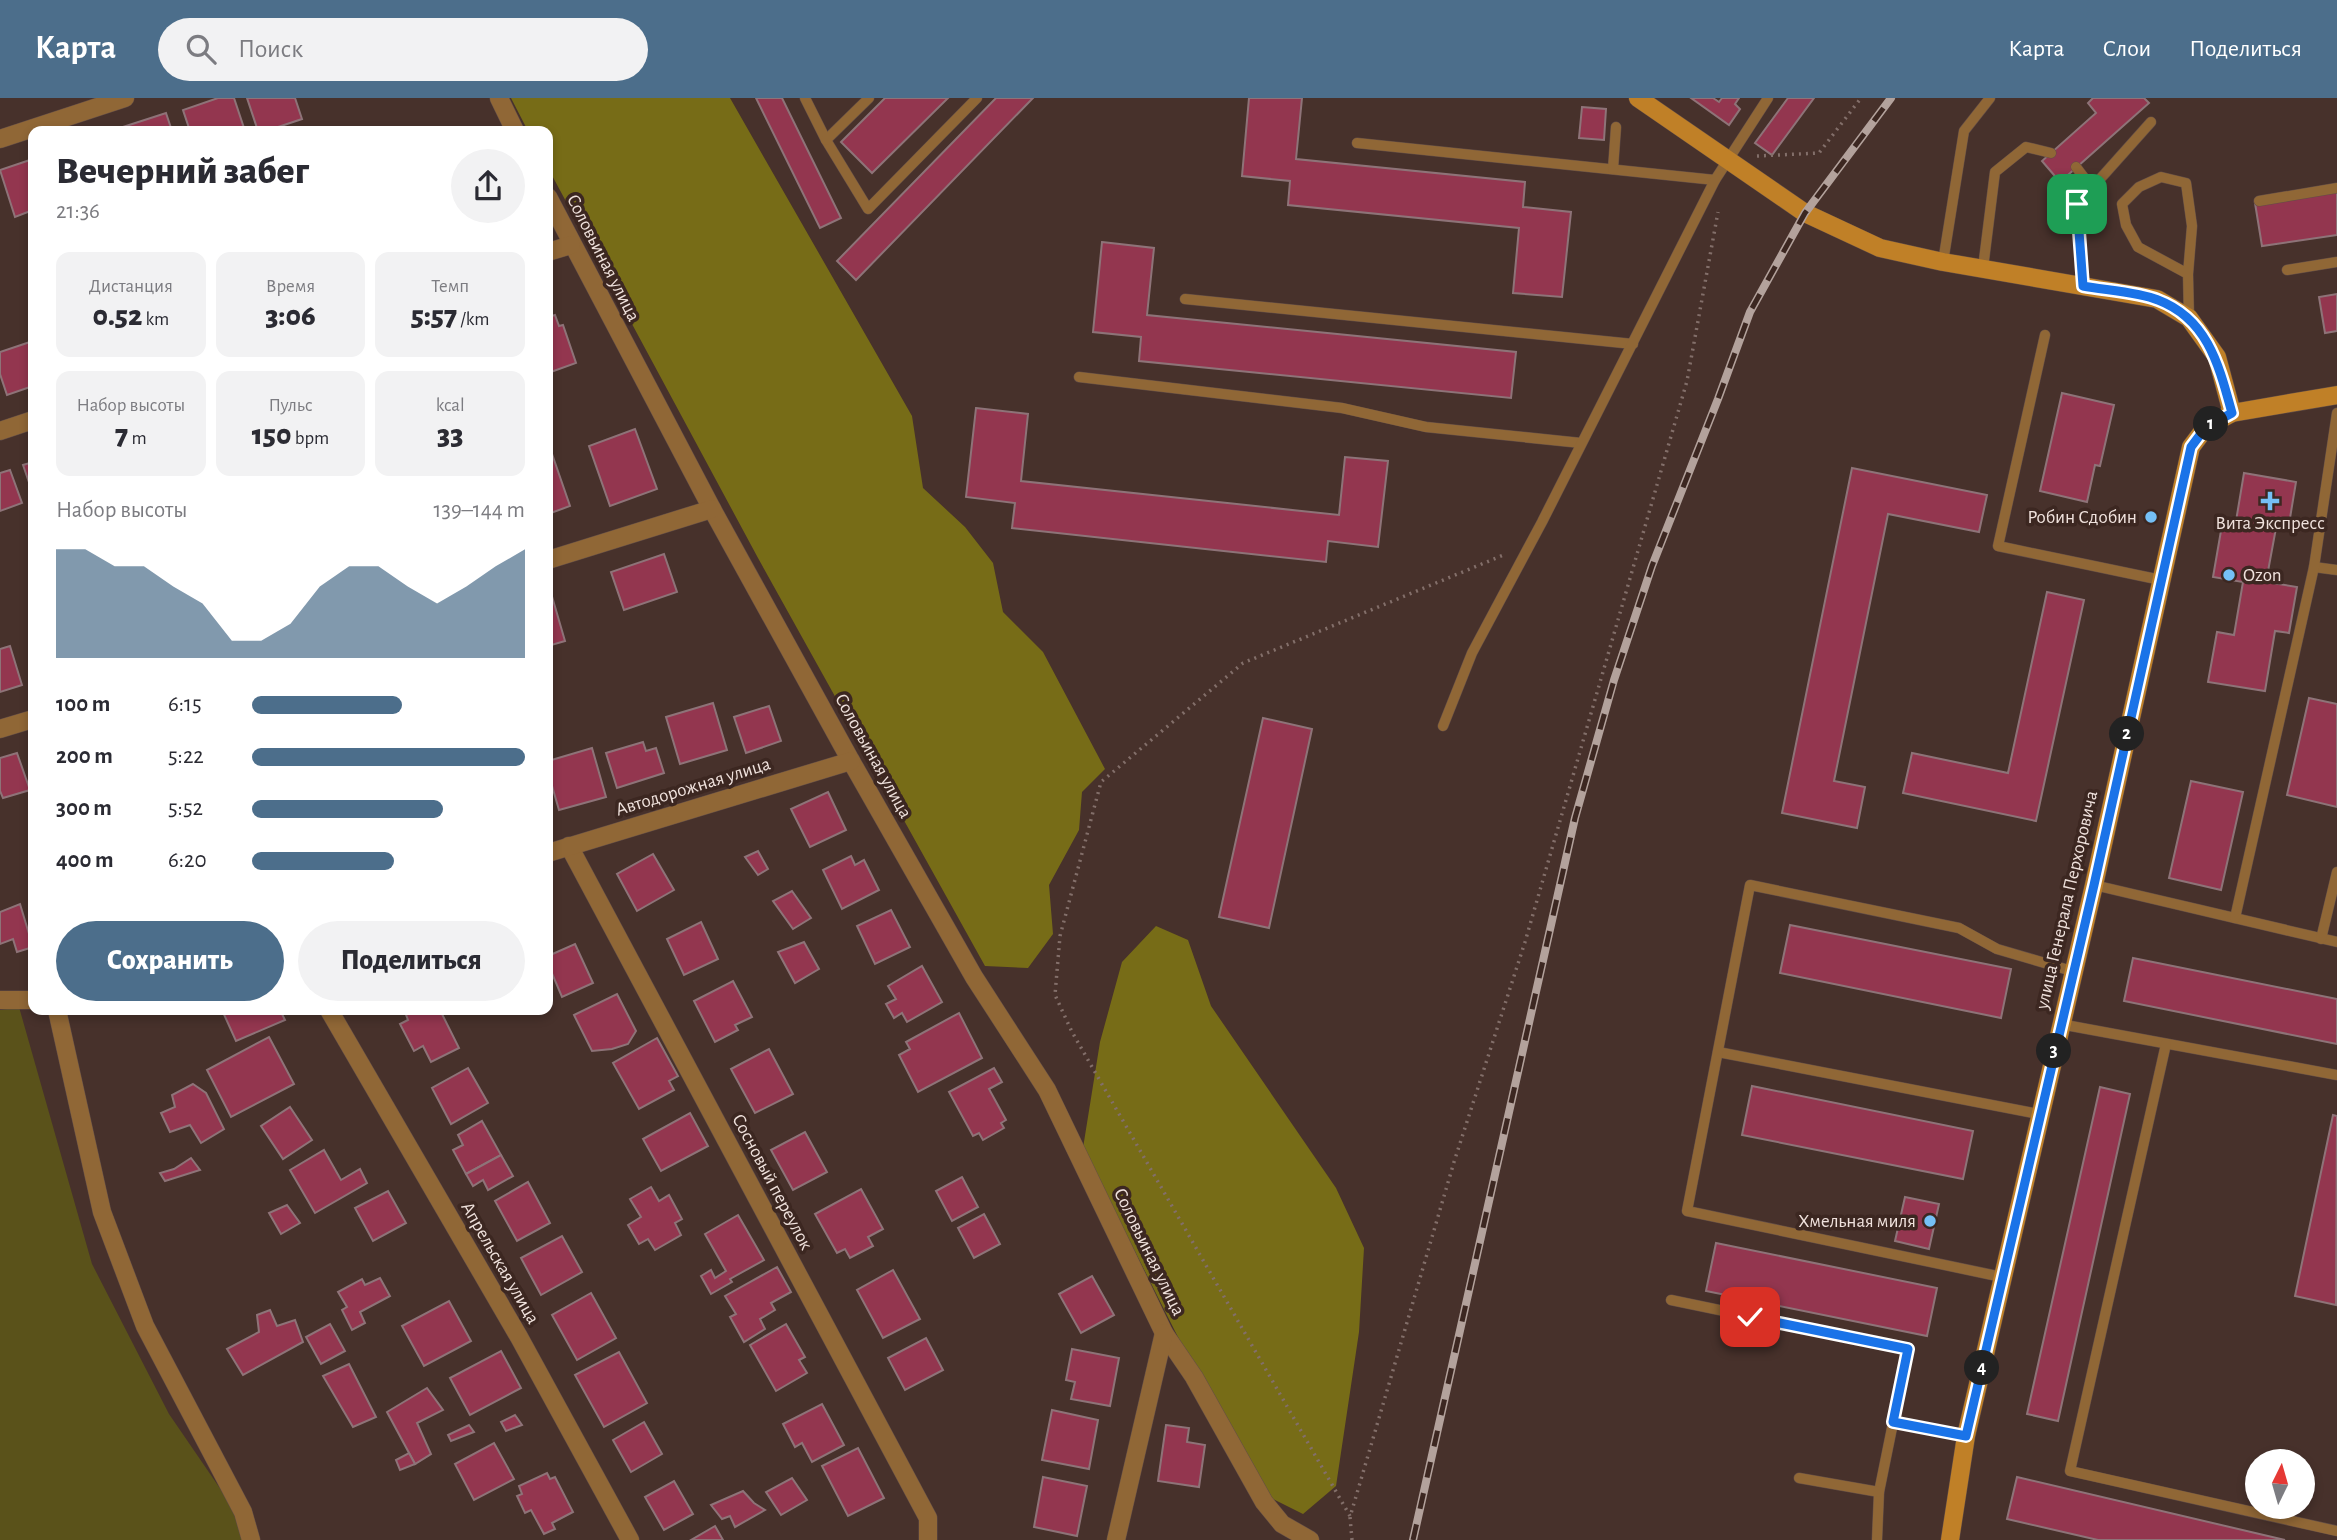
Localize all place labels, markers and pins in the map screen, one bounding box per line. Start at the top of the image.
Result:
pin [2047,174,2107,234]
pin: 1 [2194,406,2228,442]
marker: Вита Экспресс [2262,493,2278,509]
place label: Робин Сдобин [2027,508,2137,527]
marker: Робин Сдобин [2143,509,2159,525]
place label: Вита Экспресс [2215,514,2325,533]
place label: Ozon [2243,566,2282,585]
marker: Ozon [2221,567,2237,583]
pin: 2 [2110,716,2144,752]
pin: 3 [2036,1034,2072,1068]
place label: Хмельная миля [1798,1212,1916,1231]
marker: Хмельная миля [1922,1213,1938,1229]
pin [1720,1287,1780,1347]
pin: 4 [1965,1350,2000,1386]

